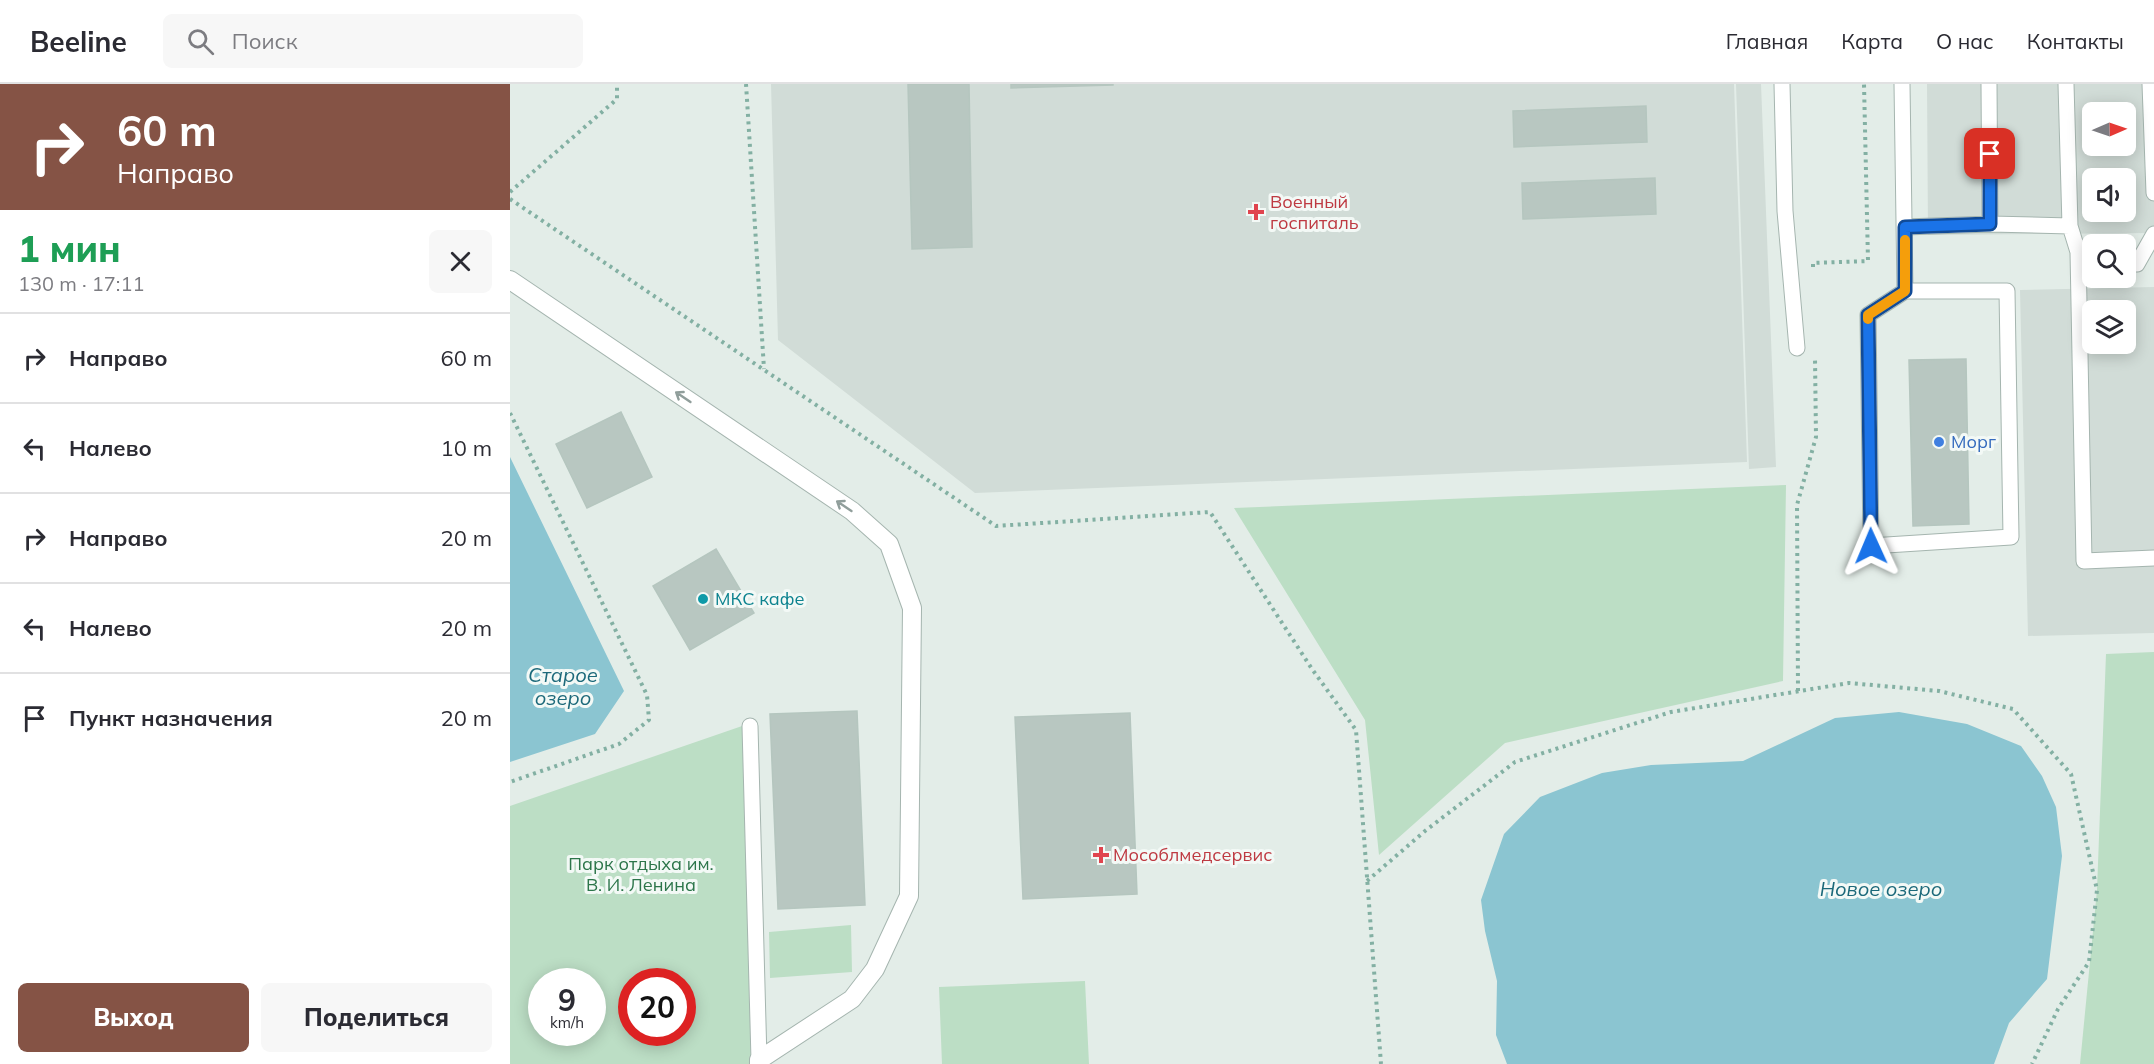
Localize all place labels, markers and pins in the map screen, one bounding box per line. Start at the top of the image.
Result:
pin [1964,128,2015,179]
place label: Военный госпиталь [1270,190,1359,234]
marker: Военный госпиталь [1247,203,1265,221]
place label: Морг [1951,430,1996,453]
marker: Морг [1932,435,1946,449]
place label: МКС кафе [715,587,805,610]
marker: МКС кафе [696,592,710,606]
place label: Мособлмедсервис [1113,843,1272,866]
marker: Мособлмедсервис [1094,848,1108,862]

